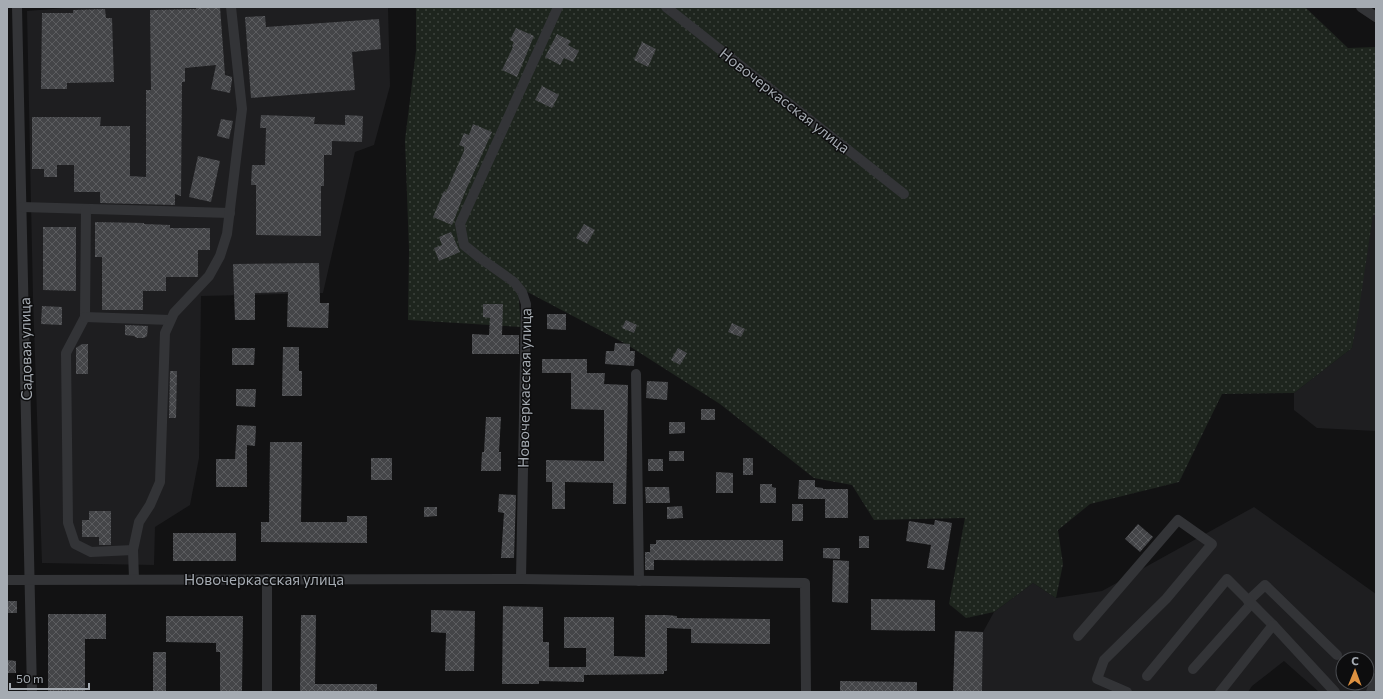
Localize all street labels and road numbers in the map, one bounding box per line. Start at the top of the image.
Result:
street label: Новочеркасская улица [716,44,854,156]
street label: Садовая улица [15,297,35,401]
street label: Новочеркасская улица [514,308,534,468]
street label: Новочеркасская улица [184,570,344,588]

